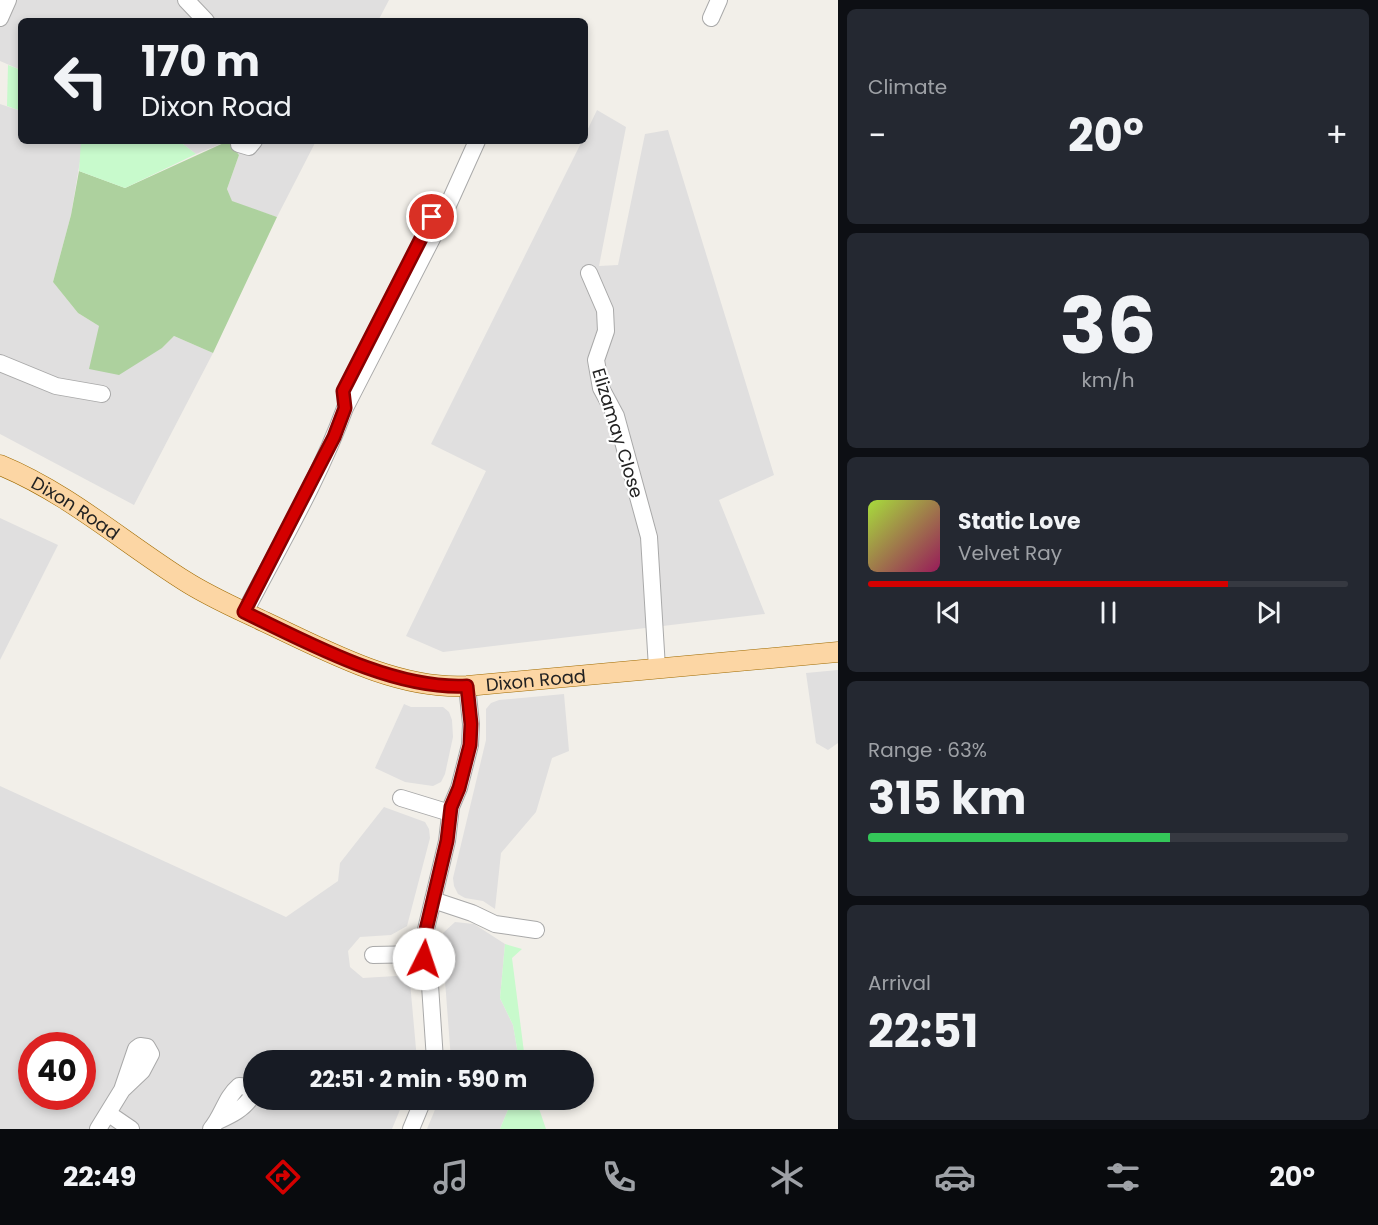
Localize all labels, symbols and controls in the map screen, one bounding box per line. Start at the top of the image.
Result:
text: 170 m [141,32,260,91]
icon: left [42,42,120,120]
text: Climate [868,73,947,101]
text: Dixon Road [141,88,292,125]
text: 20° [1068,104,1144,167]
text: − [868,112,886,159]
text: + [1325,112,1348,159]
pin [406,191,457,242]
icon: arrive [415,200,448,233]
text: 36 [1060,271,1156,380]
street label: Elizamay Close [586,365,650,501]
text: km/h [1081,366,1135,394]
street label: Dixon Road [27,470,125,545]
text: Static Love [958,506,1081,537]
text: Velvet Ray [958,539,1062,567]
icon: previous [932,596,965,629]
icon: pause [1092,596,1125,629]
icon: next [1252,596,1285,629]
street label: Dixon Road [485,663,587,697]
text: Range · 63% [868,736,987,764]
text: 315 km [868,767,1026,830]
position arrow [392,927,456,991]
text: Arrival [868,969,931,997]
text: 22:51 [868,1000,978,1063]
speed limit sign: 40 [18,1032,96,1110]
text: 22:51 · 2 min · 590 m [310,1064,527,1095]
icon: directions [262,1156,304,1198]
icon: music [430,1156,472,1198]
icon: phone [598,1156,640,1198]
icon: climate [766,1156,808,1198]
icon: car [934,1156,976,1198]
icon: filters [1102,1156,1144,1198]
text: 22:49 [63,1158,136,1195]
text: 20° [1269,1158,1315,1195]

